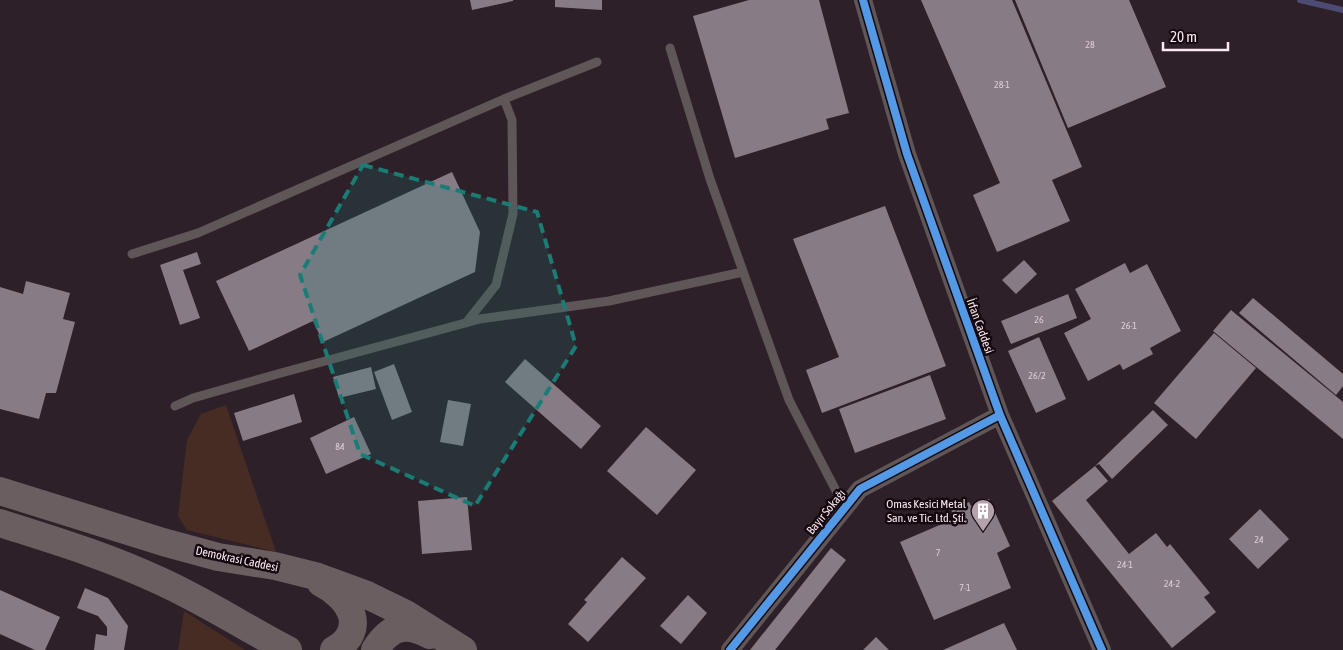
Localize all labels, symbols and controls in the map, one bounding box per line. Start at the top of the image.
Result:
scale bar [1163,20,1228,52]
text: 20 m [1170,28,1197,45]
house number: 28 [1085,39,1095,50]
house number: 28-1 [994,79,1010,90]
street label: İrfan Caddesi [964,297,996,355]
house number: 26 [1034,314,1044,325]
house number: 26-1 [1121,320,1137,331]
house number: 26/2 [1028,370,1046,381]
house number: 84 [335,441,345,452]
street label: Bayır Sokağı [804,487,848,537]
place label: Omas Kesici Metal San. ve Tic. Ltd. Şti. [886,497,967,525]
building icon: Omas Kesici Metal San. ve Tic. Ltd. Şti. [970,498,996,532]
house number: 24 [1254,534,1264,545]
street label: Demokrasi Caddesi [194,543,280,575]
house number: 7 [936,547,941,558]
house number: 24-1 [1117,559,1133,570]
house number: 24-2 [1164,578,1181,589]
house number: 7-1 [959,582,971,593]

